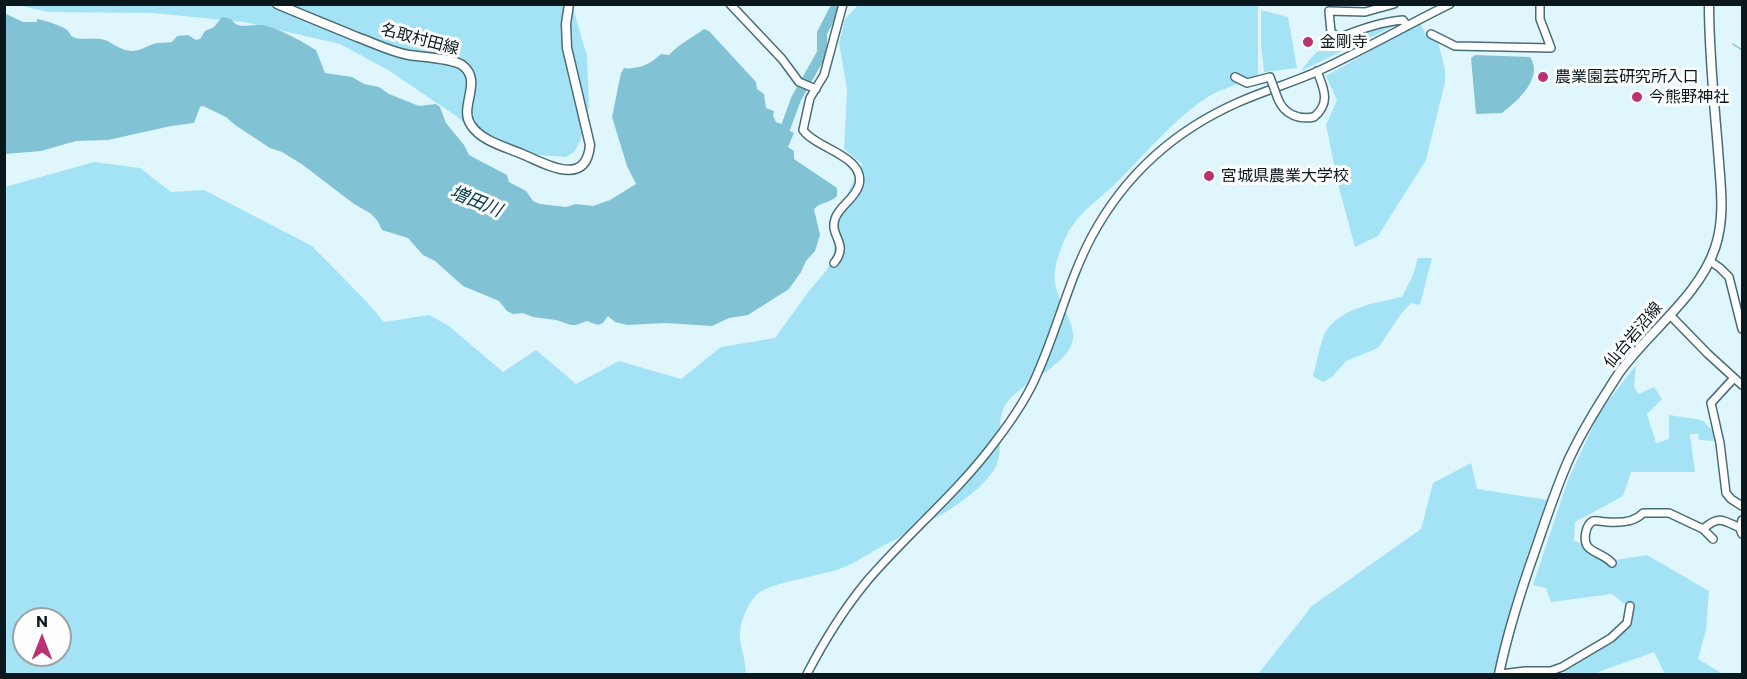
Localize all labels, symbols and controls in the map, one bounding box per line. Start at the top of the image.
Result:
street label: 名取村田線 [379,19,461,59]
place label: 金剛寺 [1320,32,1368,52]
marker: 金剛寺 [1301,35,1315,49]
place label: 農業園芸研究所入口 [1555,67,1699,87]
marker: 農業園芸研究所入口 [1536,70,1550,84]
place label: 今熊野神社 [1649,87,1729,107]
marker: 今熊野神社 [1630,90,1644,104]
place label: 宮城県農業大学校 [1221,166,1349,186]
marker: 宮城県農業大学校 [1202,169,1216,183]
water label: 増田川 [447,181,505,221]
street label: 仙台岩沼線 [1600,298,1666,372]
north arrow [12,607,72,667]
text: N [36,611,48,630]

